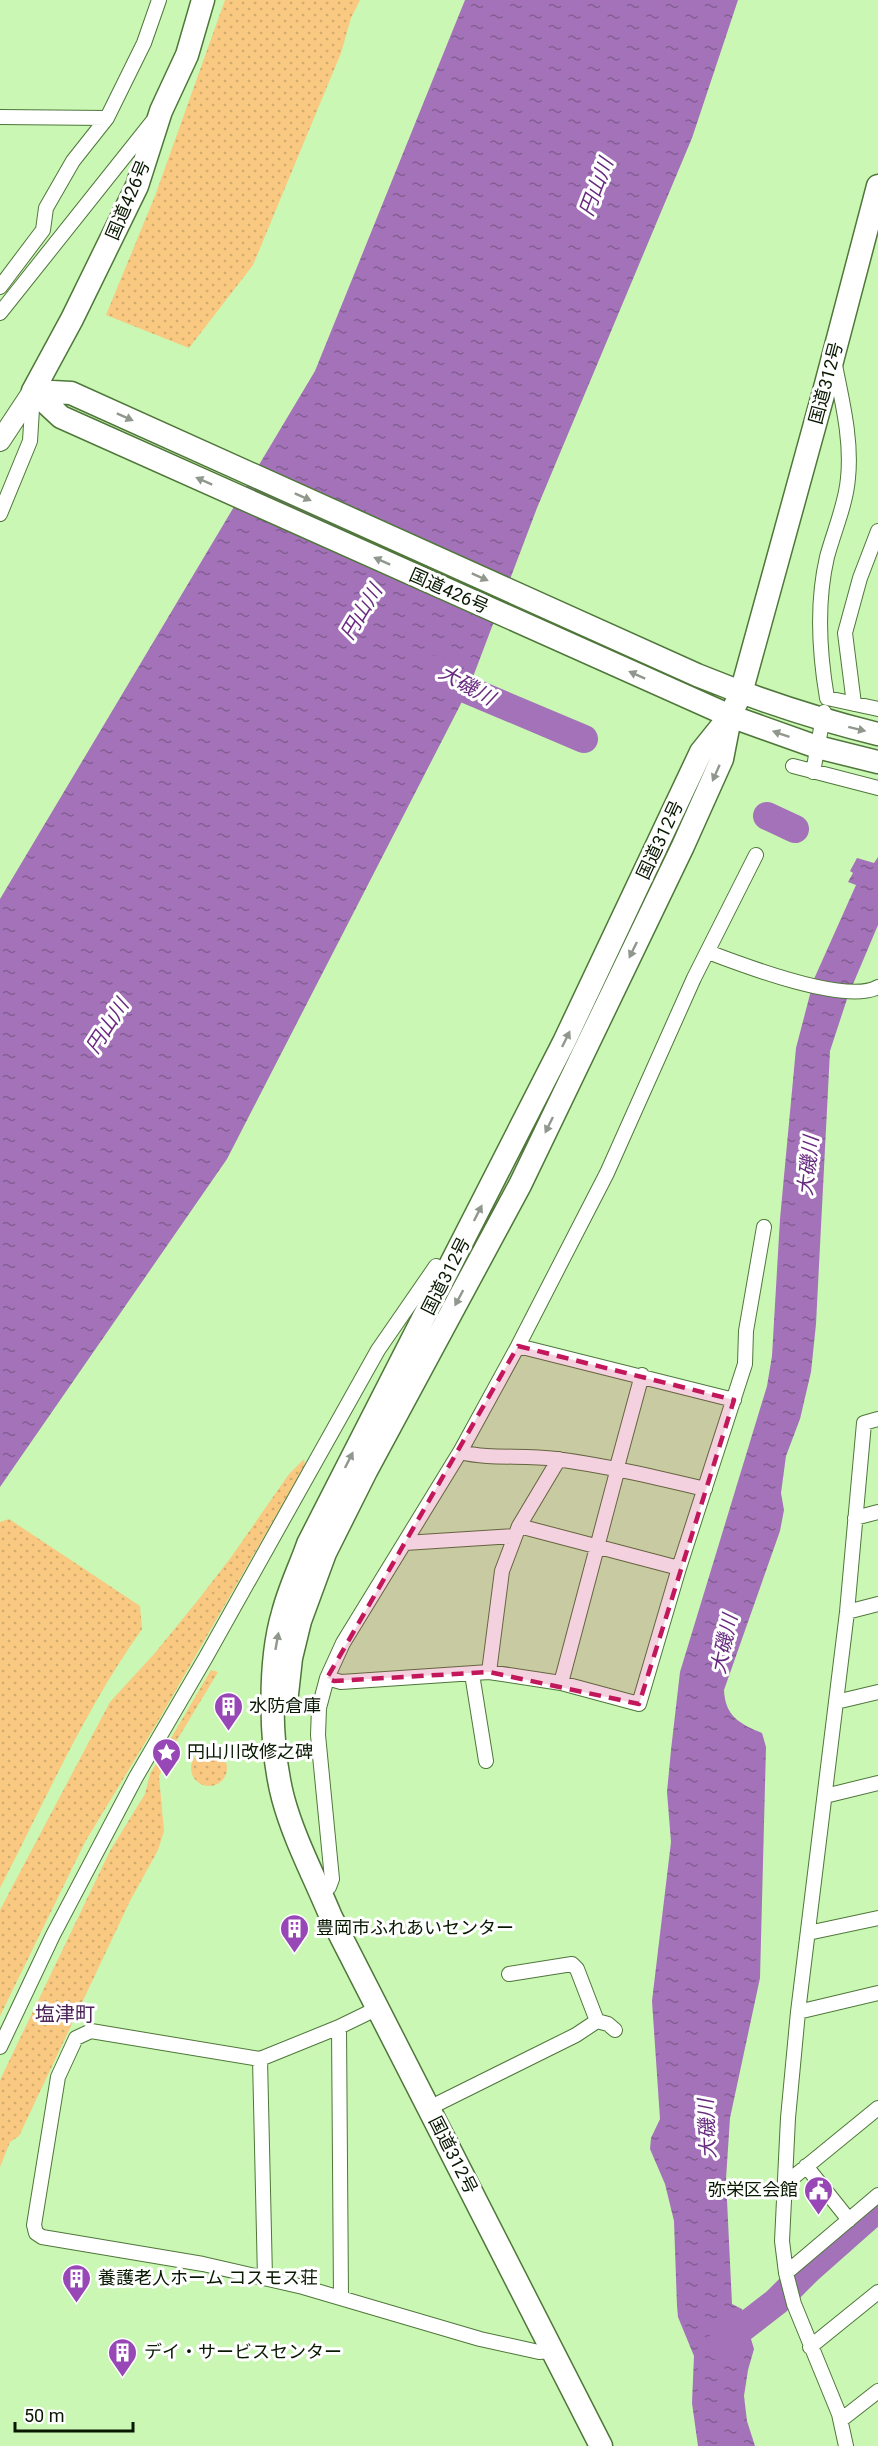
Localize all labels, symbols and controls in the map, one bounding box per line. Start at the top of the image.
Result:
water label: 円山川 [574,153,619,219]
street label: 国道426号 [101,157,154,243]
street label: 国道312号 [804,339,847,426]
one-way arrow [116,413,133,422]
one-way arrow [195,477,212,486]
one-way arrow [294,493,311,502]
one-way arrow [372,556,390,566]
street label: 国道426号 [406,564,492,617]
one-way arrow [472,573,489,582]
water label: 円山川 [335,578,388,644]
water label: 大磯川 [435,660,501,711]
one-way arrow [628,670,645,679]
one-way arrow [848,725,866,735]
one-way arrow [772,729,790,739]
one-way arrow [711,764,720,782]
street label: 国道312号 [632,797,687,882]
one-way arrow [629,941,638,958]
water label: 円山川 [81,993,134,1058]
one-way arrow [561,1030,571,1047]
one-way arrow [544,1117,553,1134]
water label: 大磯川 [793,1133,823,1197]
one-way arrow [473,1204,483,1222]
street label: 国道312号 [417,1233,474,1318]
one-way arrow [454,1290,464,1307]
one-way arrow [345,1452,354,1469]
water label: 大磯川 [706,1610,742,1676]
one-way arrow [273,1631,282,1650]
building icon: 水防倉庫 [212,1690,244,1732]
place label: 水防倉庫 [249,1695,321,1716]
place icon: 円山川改修之碑 [150,1736,182,1778]
place label: 円山川改修之碑 [187,1741,313,1762]
building icon: 豊岡市ふれあいセンター [279,1912,311,1954]
place label: 豊岡市ふれあいセンター [316,1917,514,1938]
district label: 塩津町 [35,2002,95,2026]
water label: 大磯川 [693,2096,721,2160]
street label: 国道312号 [425,2112,482,2197]
public building icon: 弥栄区会館 [803,2174,835,2216]
place label: 弥栄区会館 [708,2179,798,2200]
building icon: 養護老人ホーム コスモス荘 [61,2262,93,2304]
place label: 養護老人ホーム コスモス荘 [98,2267,318,2288]
building icon: デイ・サービスセンター [107,2336,139,2378]
place label: デイ・サービスセンター [144,2341,342,2362]
scale bar [15,2395,134,2433]
text: 50 m [24,2405,64,2426]

